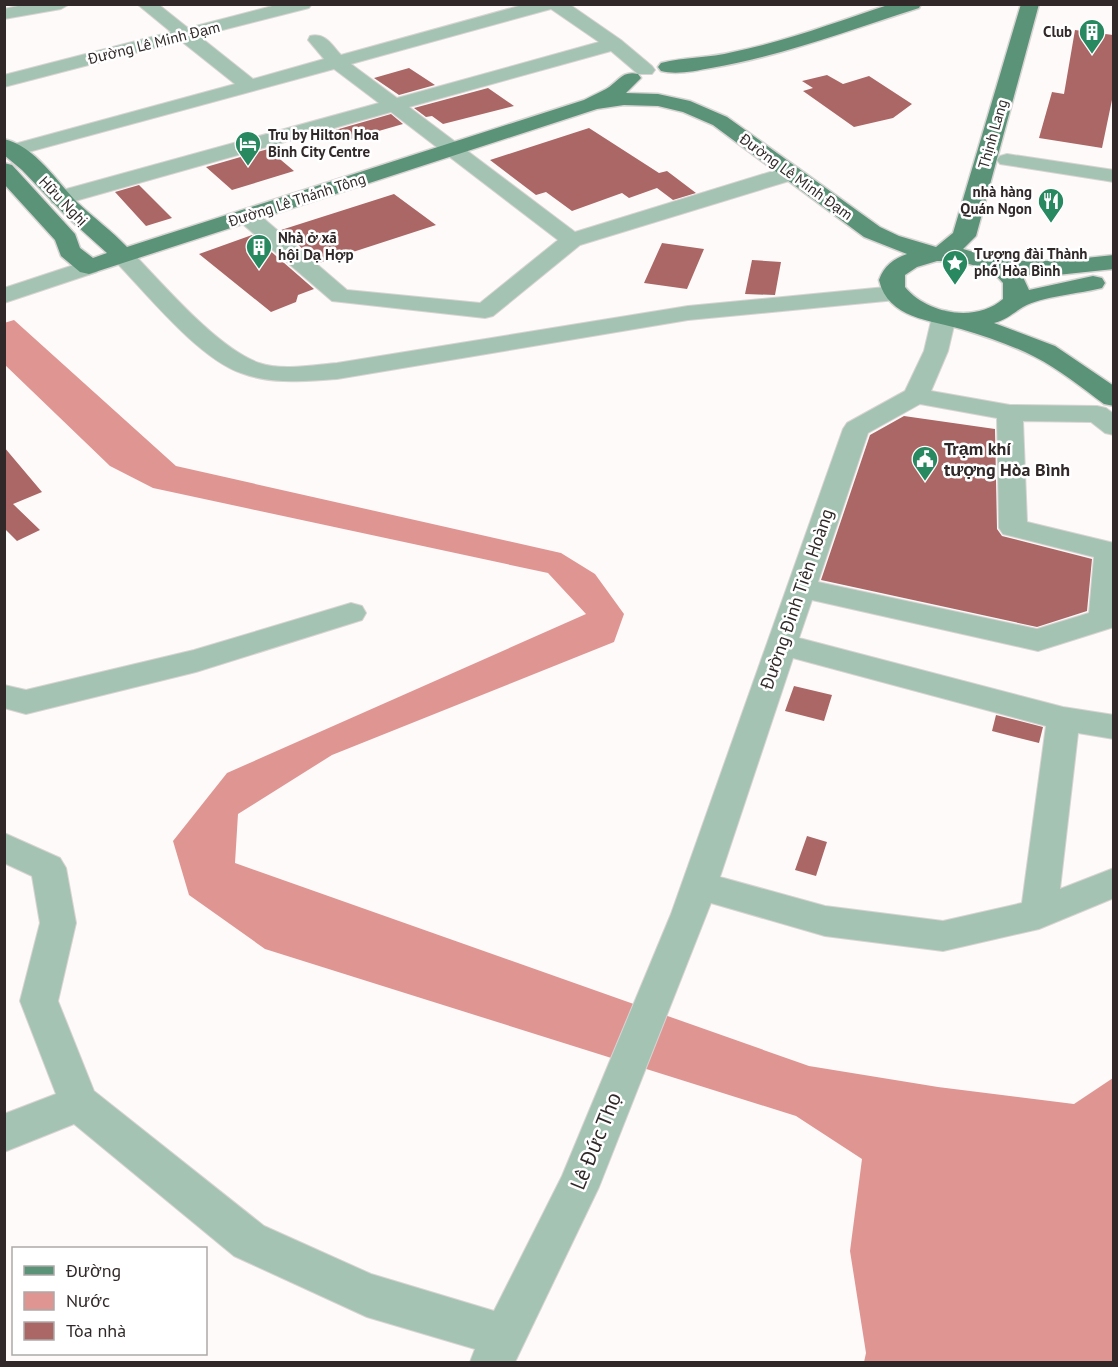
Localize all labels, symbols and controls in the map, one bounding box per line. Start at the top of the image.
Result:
street label: Đường Lê Minh Đạm [85,17,222,68]
building icon: Club [1077,17,1107,55]
place label: Club [1043,22,1072,41]
street label: Thịnh Lang [974,97,1011,171]
place label: Tru by Hilton Hoa Binh City Centre [268,125,379,161]
hotel icon: Tru by Hilton Hoa Binh City Centre [233,129,263,167]
street label: Đường Lê Minh Đạm [735,129,857,224]
street label: Đường Lê Thánh Tông [225,168,368,231]
street label: Hữu Nghị [35,172,92,230]
place label: nhà hàng Quán Ngon [960,182,1032,218]
restaurant icon: nhà hàng Quán Ngon [1036,186,1066,224]
place label: Nhà ở xã hội Dạ Hợp [278,228,354,264]
building icon: Nhà ở xã hội Dạ Hợp [244,232,274,270]
place label: Tượng đài Thành phố Hòa Bình [974,244,1088,280]
place icon: Tượng đài Thành phố Hòa Bình [940,248,970,286]
place label: Trạm khí tượng Hòa Bình [944,437,1070,481]
public building icon: Trạm khí tượng Hòa Bình [910,444,940,482]
street label: Đường Đinh Tiên Hoàng [754,506,838,693]
street label: Lê Đức Thọ [564,1088,627,1193]
legend [12,1247,207,1355]
text: Đường [65,1259,121,1282]
text: Nước [66,1289,110,1312]
text: Tòa nhà [66,1319,126,1342]

